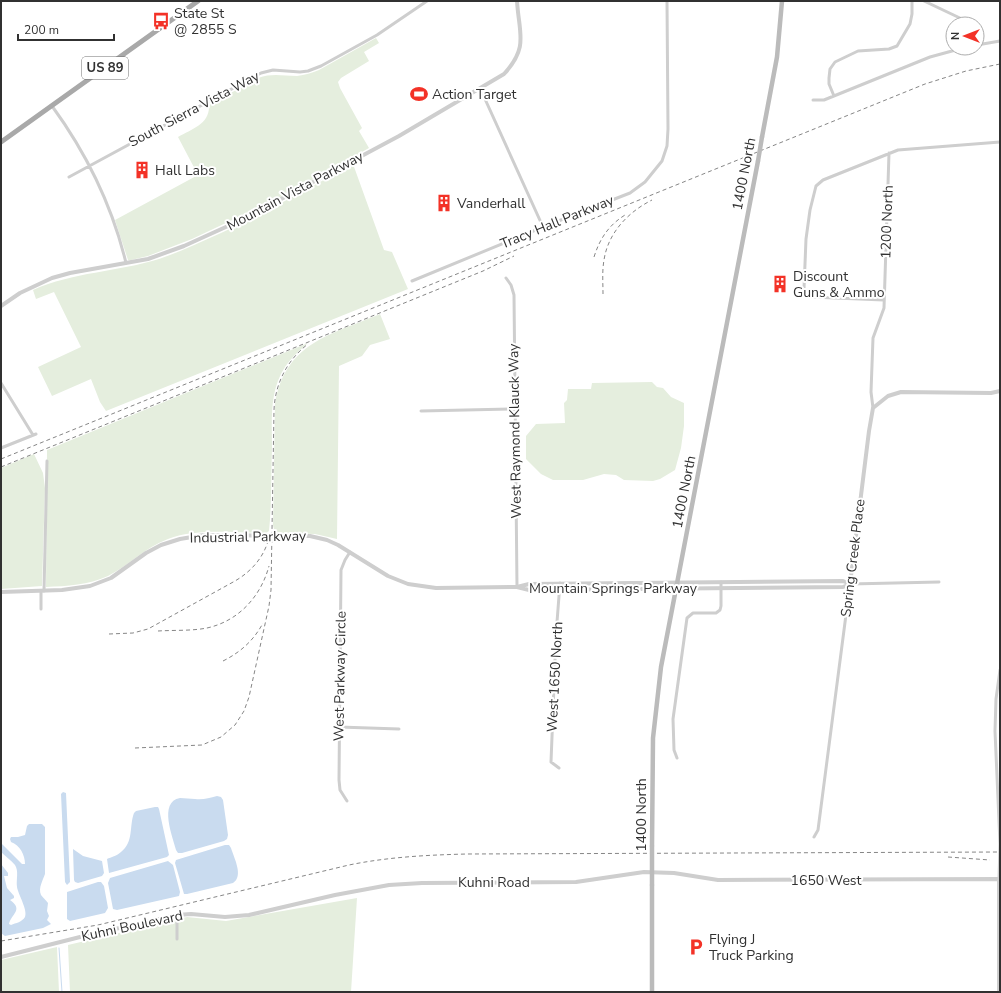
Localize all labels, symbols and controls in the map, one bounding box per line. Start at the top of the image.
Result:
place label: State St @ 2855 S [174,4,237,39]
bus stop icon: State St @ 2855 S [151,11,171,31]
scale bar [18,16,114,42]
north arrow [945,16,985,56]
text: 200 m [24,22,59,38]
text: N [948,32,963,40]
road number: US 89 [82,57,128,79]
street label: South Sierra Vista Way [125,66,263,152]
sports icon: Action Target [409,84,429,104]
place label: Action Target [432,85,516,104]
street label: 1400 North [728,136,760,212]
street label: Mountain Vista Parkway [223,147,367,235]
building icon: Hall Labs [132,160,152,180]
place label: Hall Labs [155,161,215,180]
street label: 1200 North [876,185,898,259]
street label: Tracy Hall Parkway [497,190,617,253]
building icon: Vanderhall [434,193,454,213]
place label: Vanderhall [456,194,526,213]
place label: Discount Guns & Ammo [793,267,885,302]
building icon: Discount Guns & Ammo [770,274,790,294]
street label: West Raymond Klauck Way [504,343,526,519]
street label: 1400 North [668,454,700,530]
street label: Spring Creek Place [836,498,870,618]
street label: Industrial Parkway [190,526,307,548]
street label: Mountain Springs Parkway [529,579,698,598]
street label: West Parkway Circle [329,611,351,741]
street label: West 1650 North [543,621,567,733]
street label: 1400 North [632,778,651,852]
street label: 1650 West [791,871,861,890]
street label: Kuhni Road [458,873,530,892]
street label: Kuhni Boulevard [79,906,185,946]
place label: Flying J Truck Parking [709,930,794,965]
parking icon: Flying J Truck Parking [686,937,706,957]

